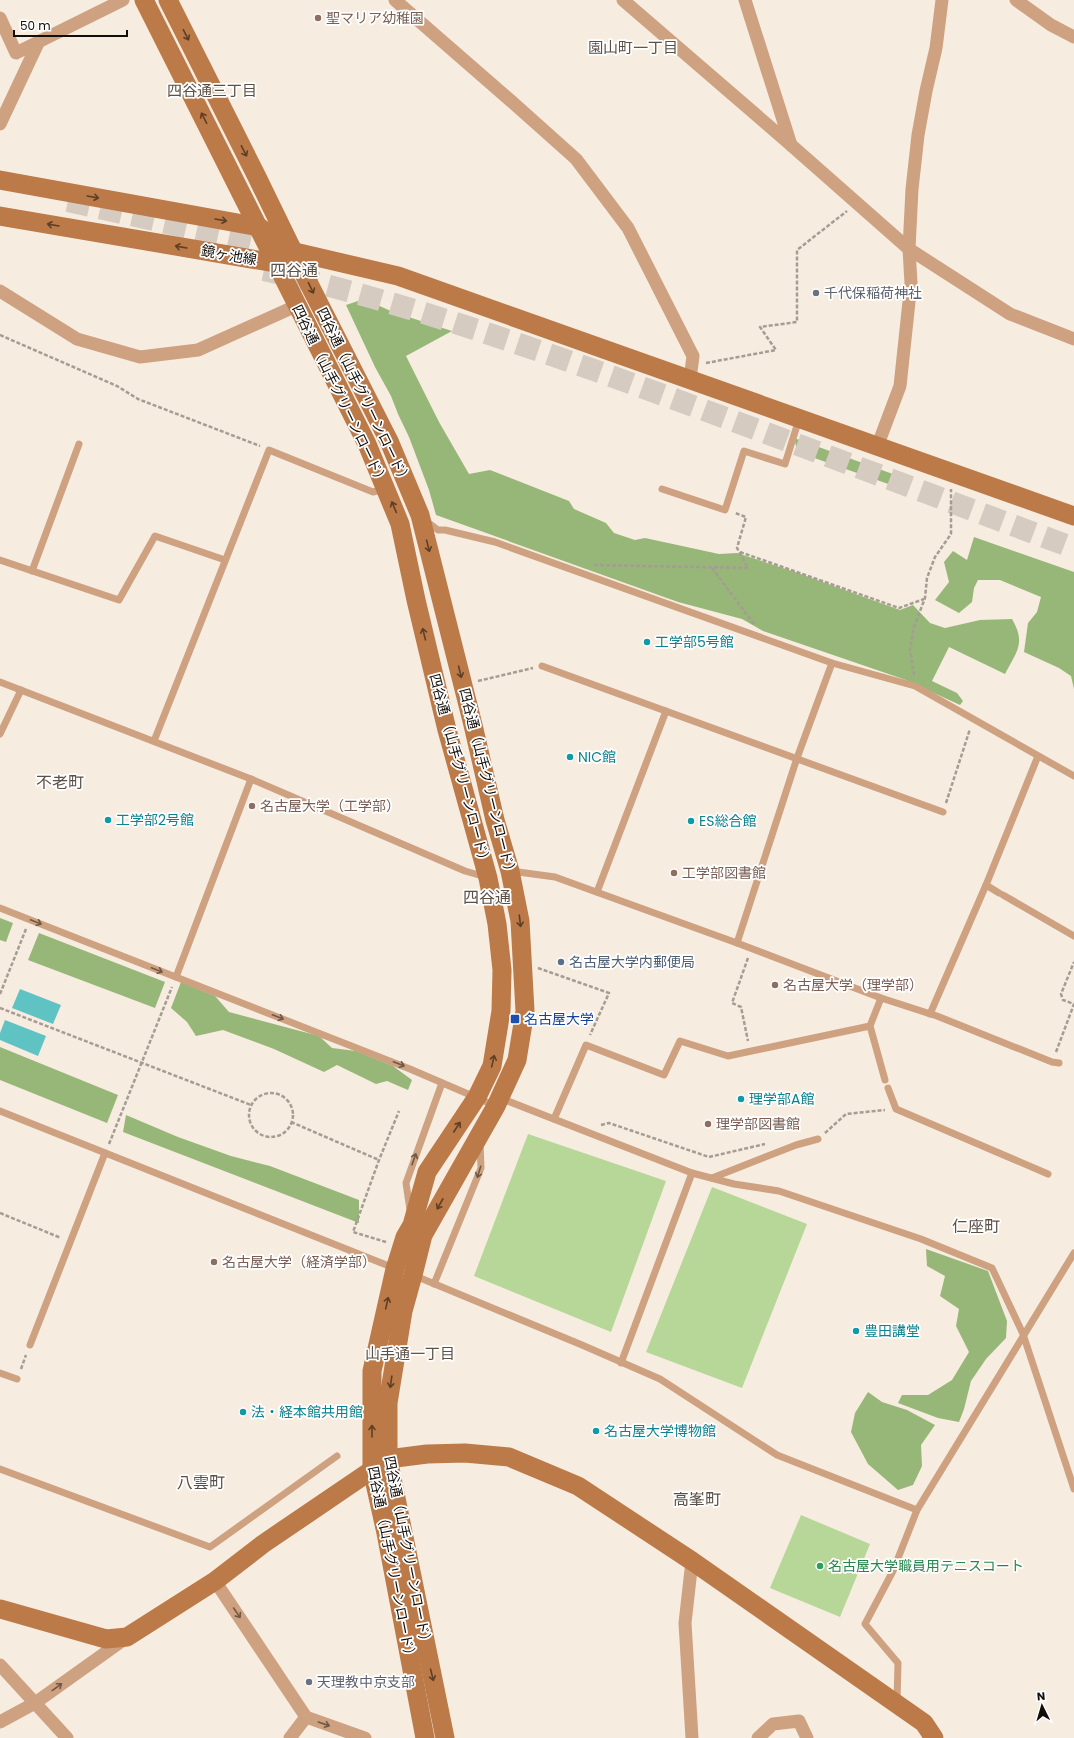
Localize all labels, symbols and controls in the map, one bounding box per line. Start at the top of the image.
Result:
place label: 聖マリア幼稚園 [326,8,424,28]
scale bar [14,12,127,38]
marker: 聖マリア幼稚園 [313,13,323,23]
text: 50 m [20,17,51,34]
one-way arrow [183,29,190,41]
district label: 園山町一丁目 [588,37,678,58]
district label: 四谷通三丁目 [167,80,257,101]
one-way arrow [199,112,207,124]
one-way arrow [241,145,249,157]
one-way arrow [87,193,100,201]
one-way arrow [214,217,227,225]
one-way arrow [47,221,60,229]
street label: 鏡ヶ池線 [200,240,258,270]
one-way arrow [175,243,188,251]
district label: 四谷通 [270,259,318,282]
one-way arrow [308,282,315,294]
place label: 千代保稲荷神社 [824,283,922,303]
marker: 千代保稲荷神社 [811,288,821,298]
street label: 四谷通 （山手グリーンロード） [287,301,393,489]
street label: 四谷通（山手グリーンロード） [312,304,416,488]
one-way arrow [389,502,397,514]
one-way arrow [424,539,432,552]
one-way arrow [419,627,427,640]
place label: 工学部5号館 [655,632,734,652]
marker: 工学部5号館 [642,637,652,647]
one-way arrow [456,665,464,678]
street label: 四谷通 （山手グリーンロード） [425,671,495,869]
street label: 四谷通（山手グリーンロード） [455,686,521,880]
place label: NIC館 [578,747,616,767]
marker: NIC館 [565,752,575,762]
district label: 不老町 [36,771,84,794]
place label: 名古屋大学（工学部） [260,796,400,816]
marker: 名古屋大学（工学部） [247,801,257,811]
place label: 工学部2号館 [116,810,194,830]
place label: ES総合館 [699,811,756,831]
marker: 工学部2号館 [103,815,113,825]
marker: ES総合館 [686,816,696,826]
place label: 工学部図書館 [682,863,766,883]
marker: 工学部図書館 [669,868,679,878]
district label: 四谷通 [463,886,511,909]
one-way arrow [516,914,524,927]
one-way arrow [30,919,42,926]
place label: 名古屋大学内郵便局 [569,952,695,972]
marker: 名古屋大学内郵便局 [556,957,566,967]
one-way arrow [151,967,163,974]
place label: 名古屋大学（理学部） [783,975,923,995]
marker: 名古屋大学（理学部） [770,980,780,990]
place label: 名古屋大学 [524,1009,594,1029]
marker: 名古屋大学 [509,1013,521,1025]
one-way arrow [272,1014,284,1022]
one-way arrow [489,1055,497,1068]
one-way arrow [393,1061,405,1069]
place label: 理学部A館 [749,1089,814,1109]
marker: 理学部A館 [736,1094,746,1104]
place label: 理学部図書館 [716,1114,800,1134]
marker: 理学部図書館 [703,1119,713,1129]
one-way arrow [453,1122,461,1133]
one-way arrow [411,1154,419,1166]
one-way arrow [475,1165,482,1178]
one-way arrow [436,1198,444,1210]
district label: 仁座町 [952,1215,1000,1238]
place label: 名古屋大学（経済学部） [222,1252,376,1272]
marker: 名古屋大学（経済学部） [209,1257,219,1267]
one-way arrow [384,1296,392,1309]
place label: 豊田講堂 [864,1321,920,1341]
marker: 豊田講堂 [851,1326,861,1336]
district label: 山手通一丁目 [365,1343,455,1364]
one-way arrow [387,1375,395,1388]
place label: 法・経本館共用館 [251,1402,363,1422]
marker: 法・経本館共用館 [238,1407,248,1417]
place label: 名古屋大学博物館 [604,1421,716,1441]
one-way arrow [368,1425,376,1438]
marker: 名古屋大学博物館 [591,1426,601,1436]
street label: 四谷通（山手グリーンロード） [380,1454,436,1650]
street label: 四谷通 （山手グリーンロード） [363,1464,421,1664]
district label: 八雲町 [177,1471,225,1494]
district label: 高峯町 [673,1488,721,1511]
place label: 名古屋大学職員用テニスコート [828,1556,1024,1576]
marker: 名古屋大学職員用テニスコート [815,1561,825,1571]
one-way arrow [233,1608,241,1619]
one-way arrow [428,1669,436,1682]
place label: 天理教中京支部 [317,1672,415,1692]
marker: 天理教中京支部 [304,1677,314,1687]
one-way arrow [51,1683,62,1691]
north arrow [1022,1686,1062,1726]
text: N [1036,1688,1046,1704]
one-way arrow [317,1720,329,1728]

